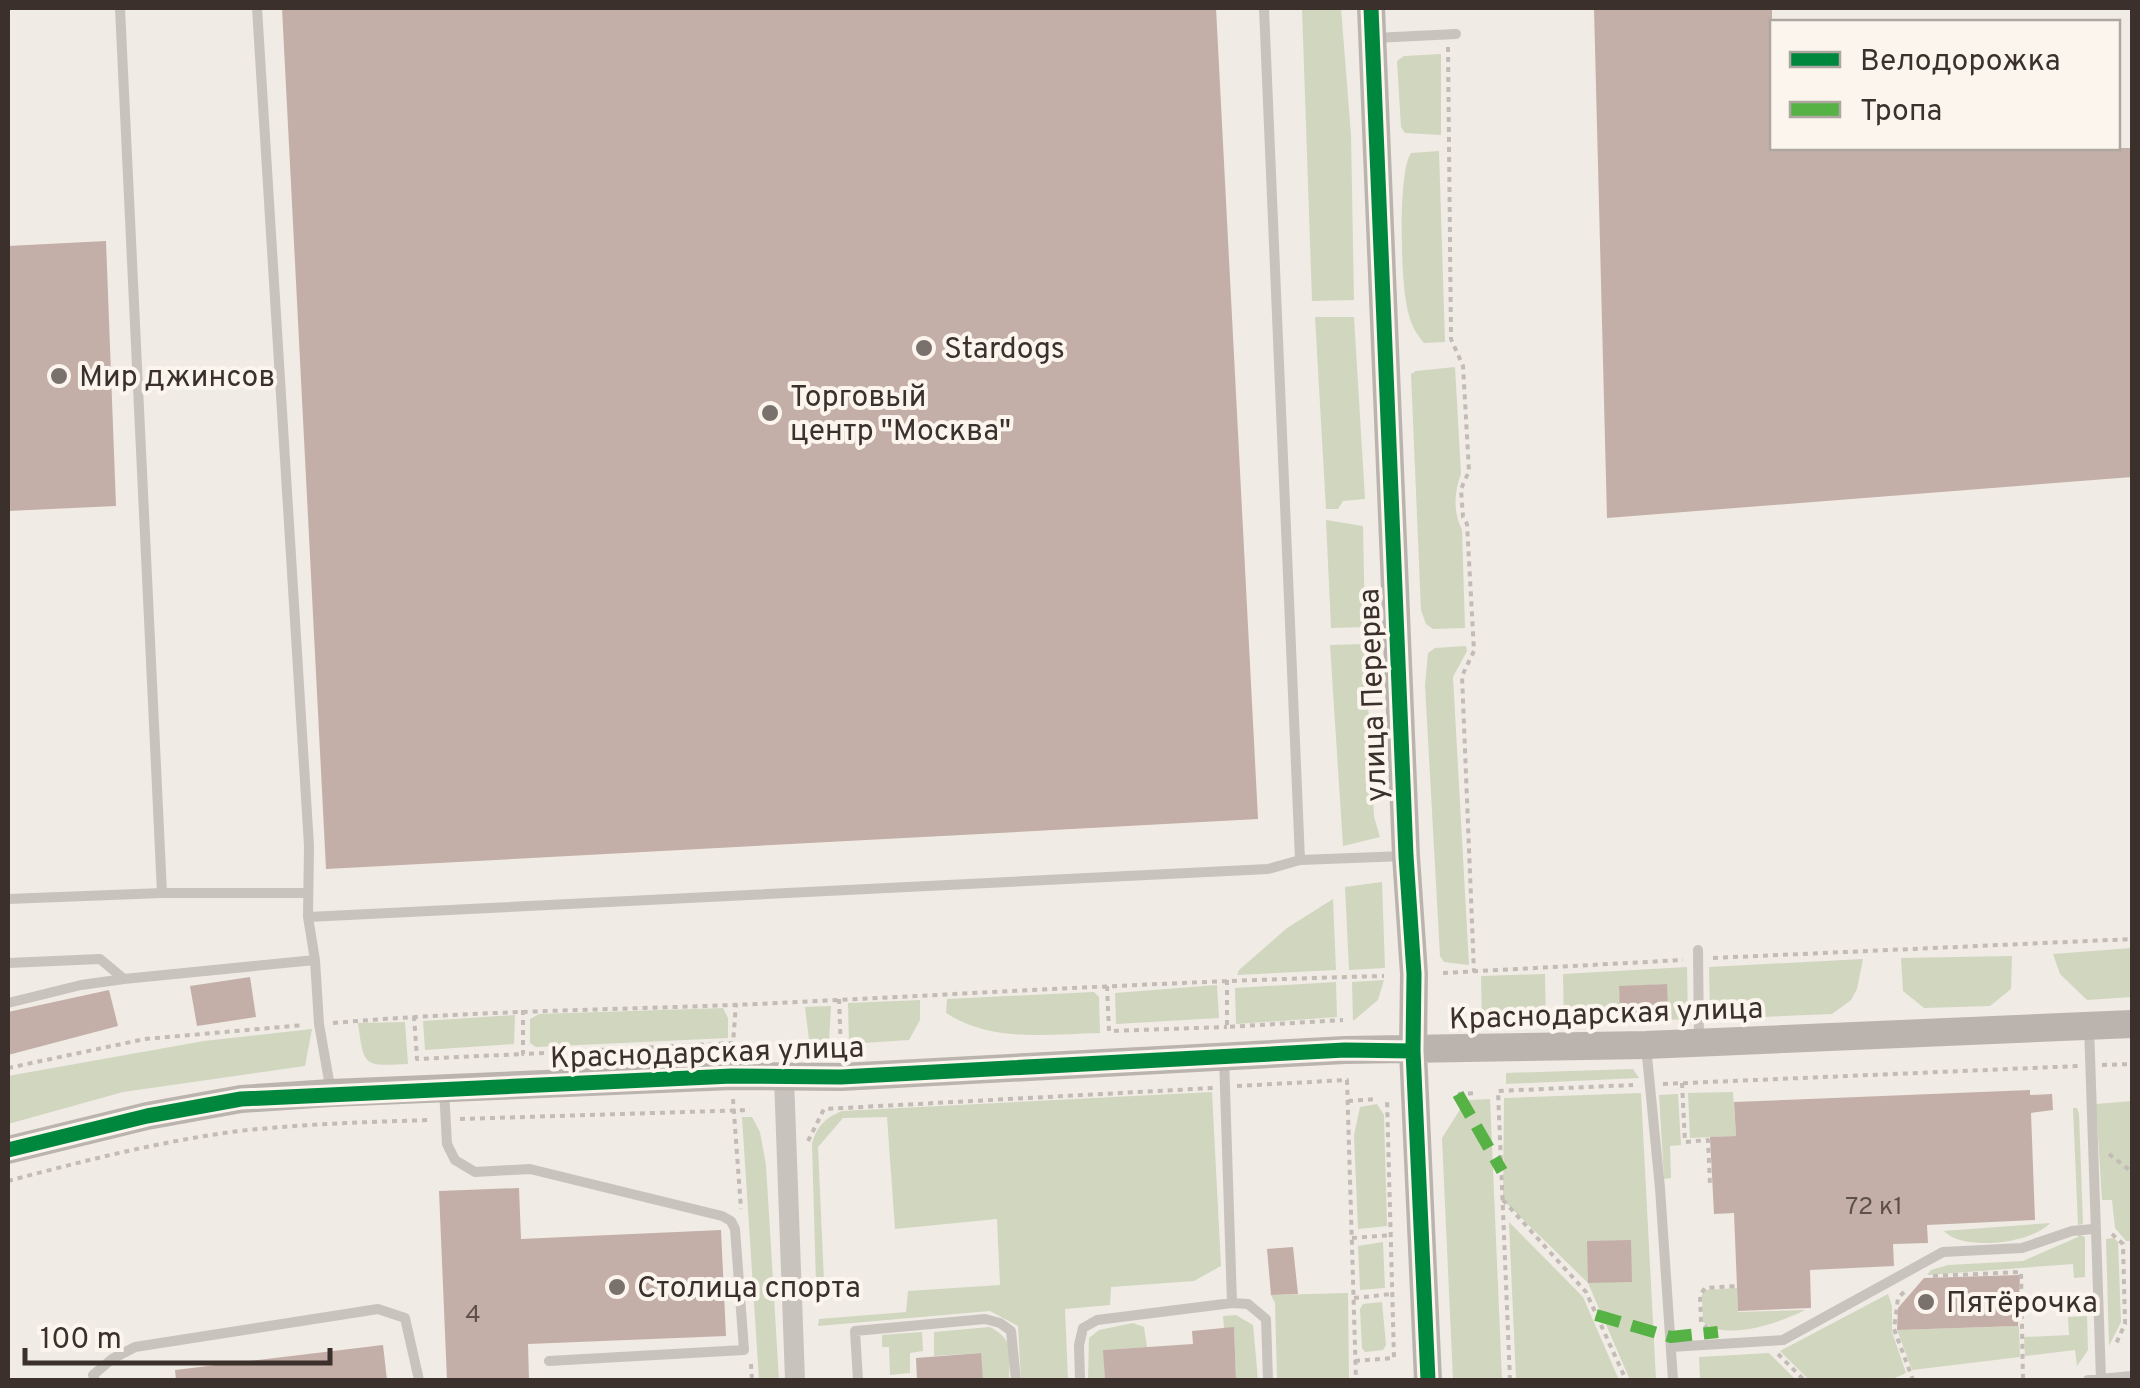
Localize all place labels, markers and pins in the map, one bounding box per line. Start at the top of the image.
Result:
place label: Stardogs [944,332,1065,369]
marker: Stardogs [913,337,935,359]
place label: Мир джинсов [79,360,275,397]
marker: Мир джинсов [48,365,70,387]
place label: Торговый центр "Москва" [790,380,1011,451]
marker: Торговый центр "Москва" [759,402,781,424]
place label: Столица спорта [637,1271,861,1308]
marker: Столица спорта [606,1276,628,1298]
place label: Пятёрочка [1946,1286,2098,1323]
marker: Пятёрочка [1915,1291,1937,1313]

